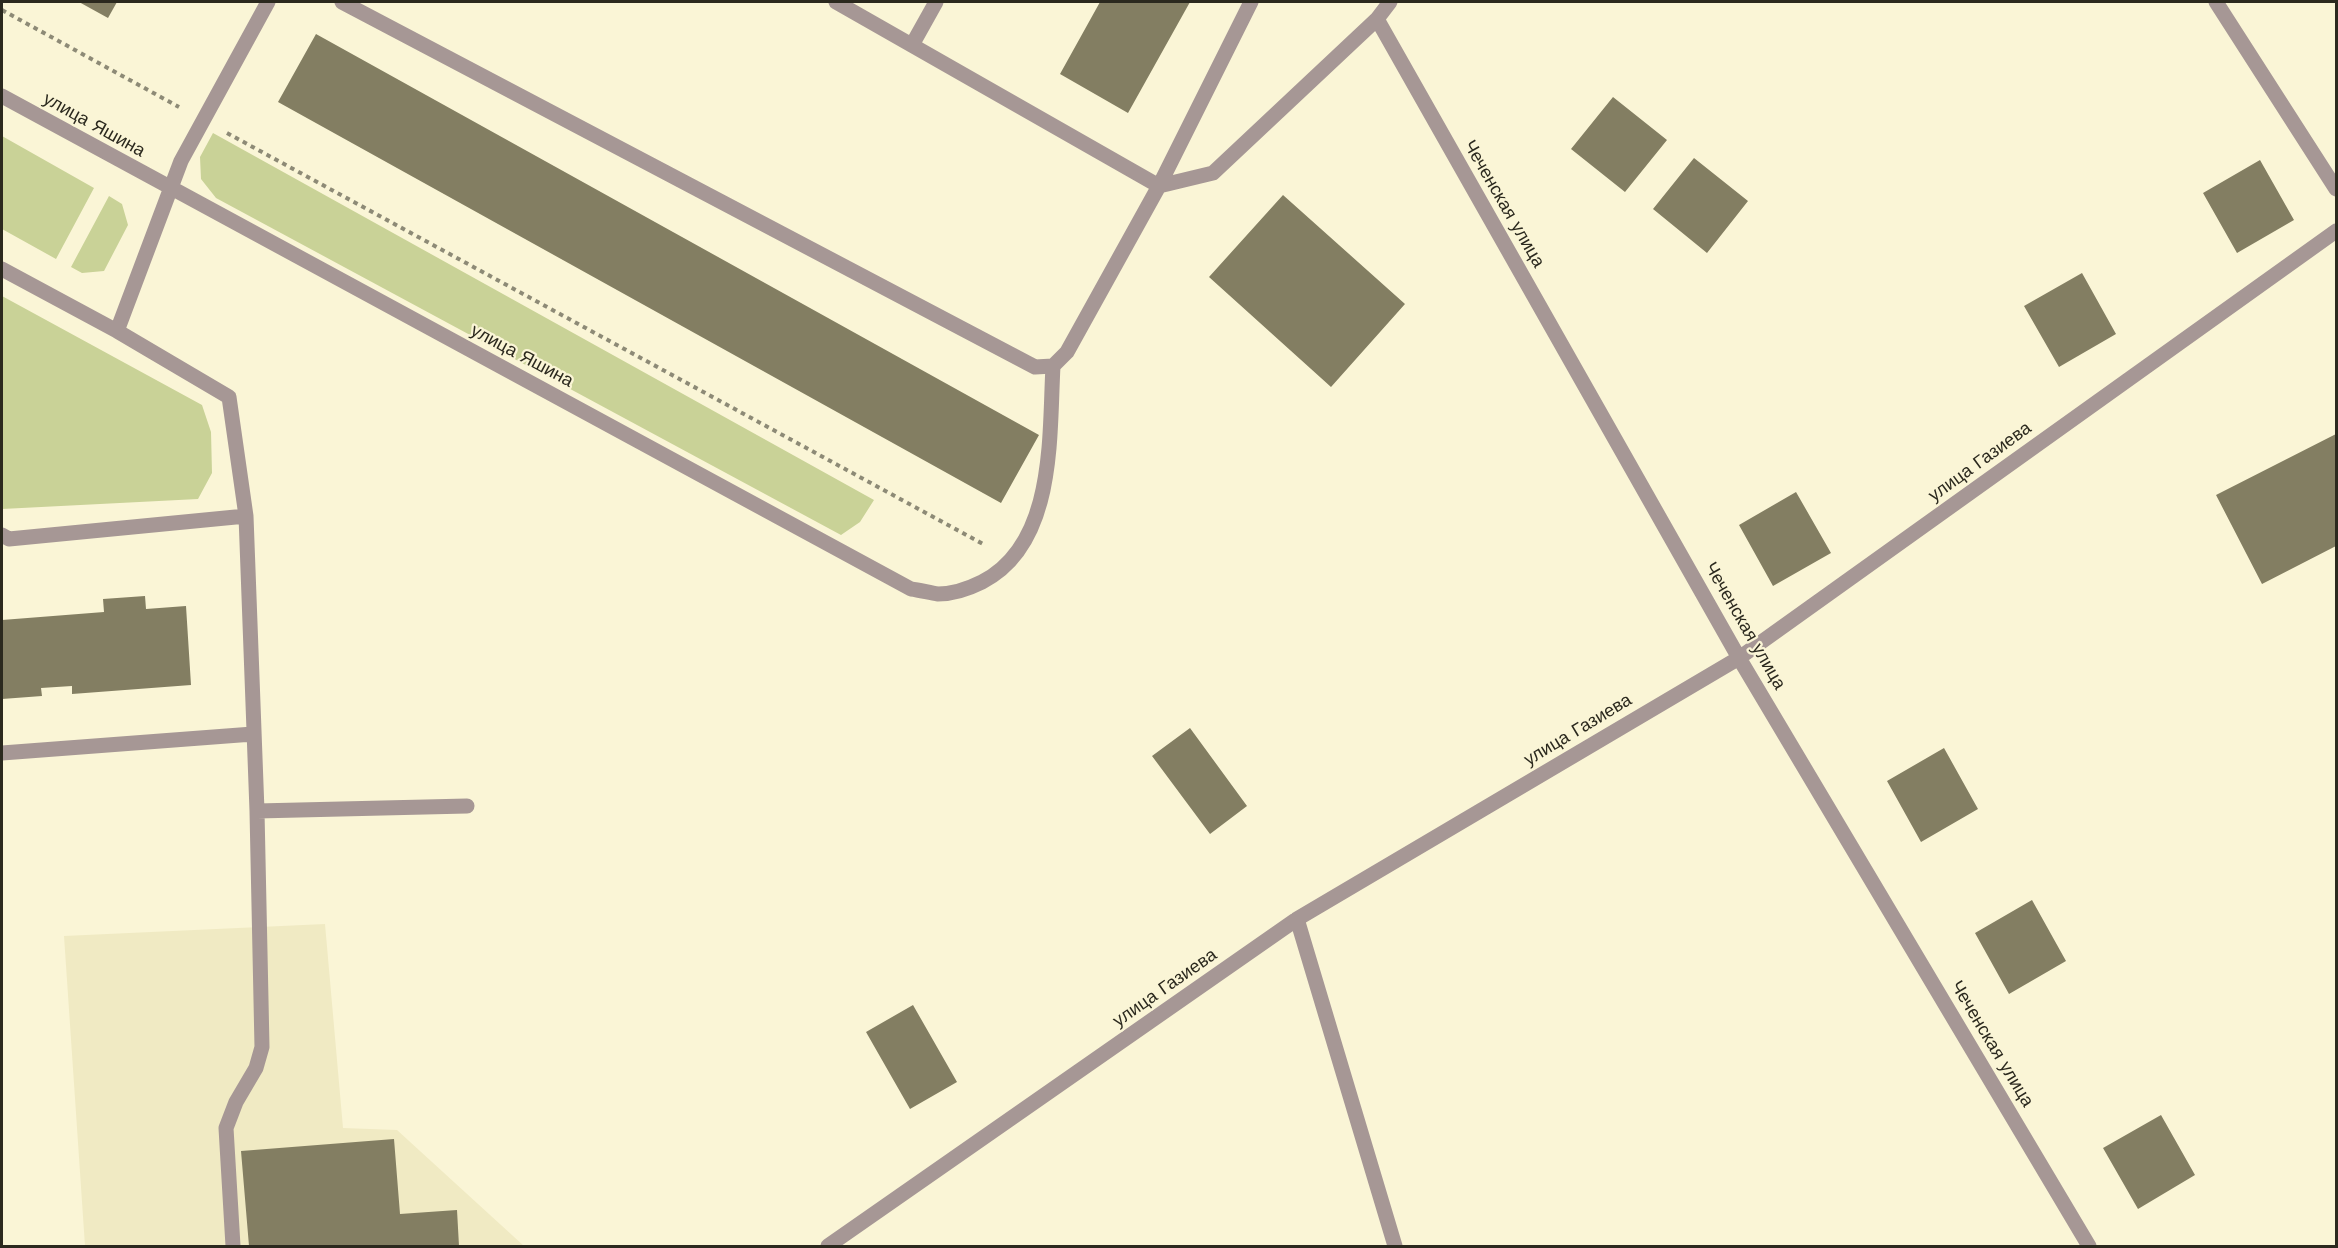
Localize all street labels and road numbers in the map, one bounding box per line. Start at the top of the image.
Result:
street label: улица Яшина [39,88,149,162]
street label: Чеченская улица [1459,137,1549,271]
street label: улица Яшина [467,320,577,392]
street label: улица Газиева [1924,417,2036,507]
street label: Чеченская улица [1700,559,1790,693]
street label: улица Газиева [1520,689,1636,771]
street label: улица Газиева [1109,944,1221,1032]
street label: Чеченская улица [1946,977,2038,1111]

